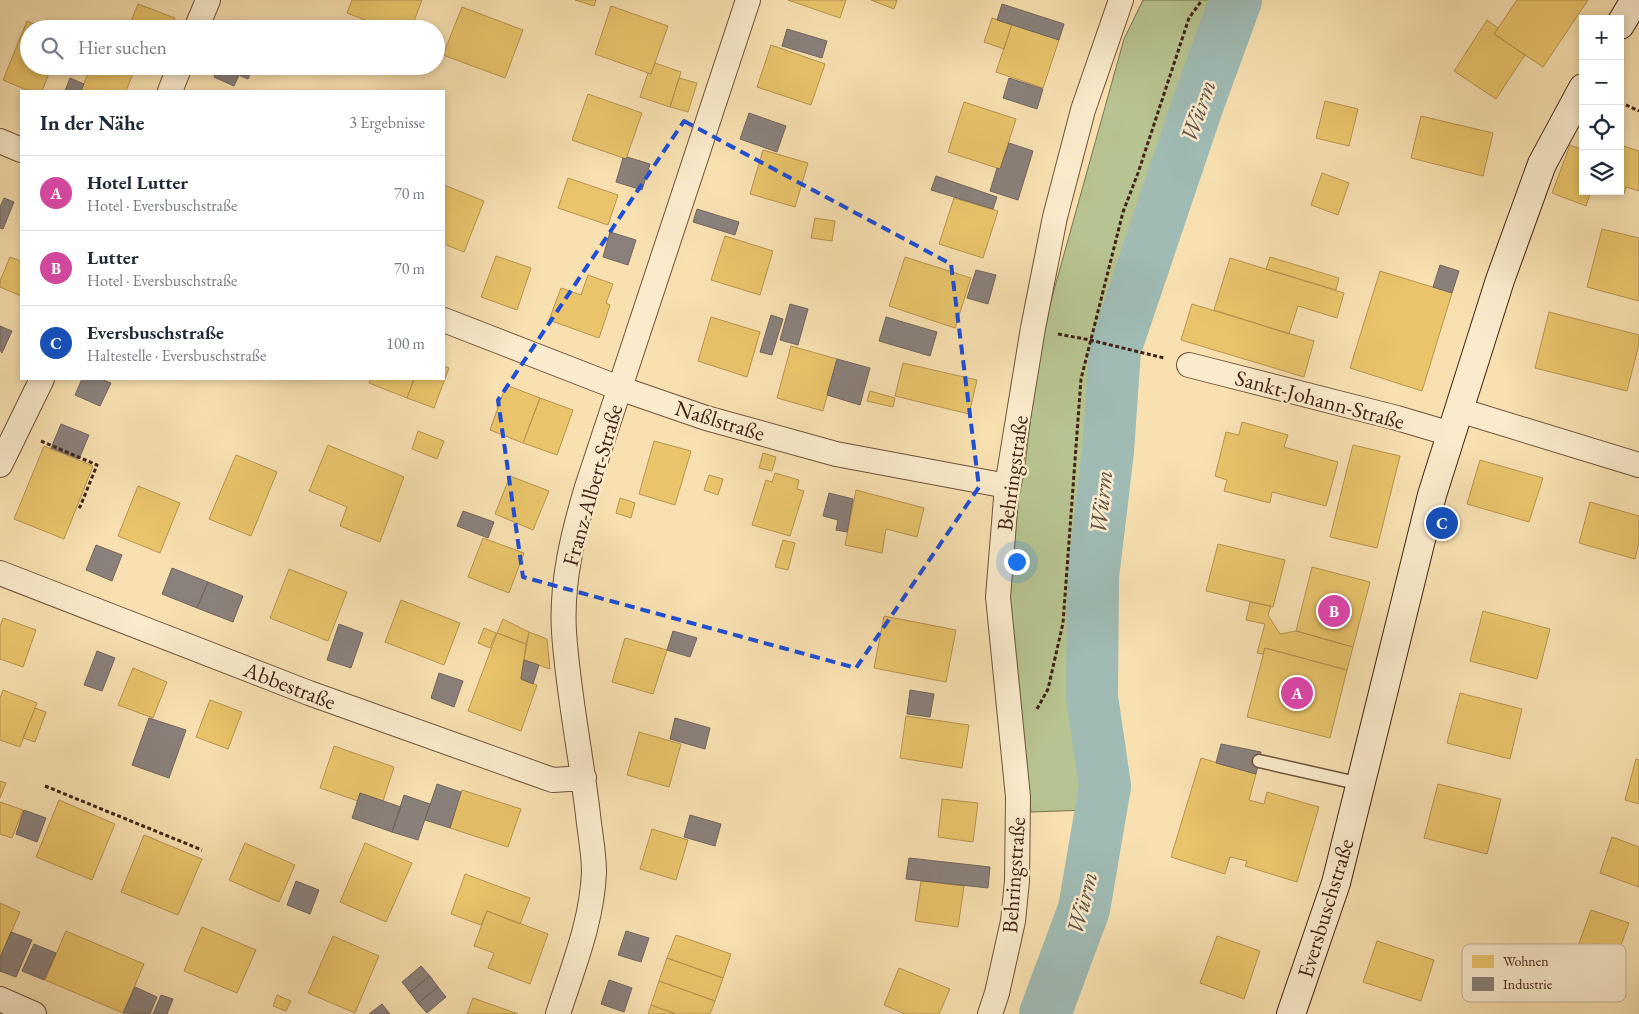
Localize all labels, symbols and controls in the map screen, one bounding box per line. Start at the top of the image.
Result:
map controls [1579,15,1624,195]
button: + [1579,15,1624,60]
search box [20,20,445,75]
icon: search [38,34,66,62]
text: Hier suchen [78,35,167,60]
button: − [1579,60,1624,105]
water label: Würm [1173,76,1222,146]
button: locate [1579,105,1624,150]
text: In der Nähe [40,109,145,136]
text: 3 Ergebnisse [349,112,425,133]
button: layers [1579,150,1624,195]
text: Hotel Lutter [87,170,188,195]
text: A [50,183,62,204]
text: 70 m [394,183,425,204]
text: Hotel · Eversbuschstraße [87,195,237,216]
text: Lutter [87,245,139,270]
text: B [51,258,61,279]
text: 70 m [394,258,425,279]
text: Hotel · Eversbuschstraße [87,270,237,291]
text: Eversbuschstraße [87,320,224,345]
text: C [50,333,62,354]
text: 100 m [386,333,425,354]
text: Haltestelle · Eversbuschstraße [87,345,266,366]
street label: Sankt-Johann-Straße [1232,363,1408,436]
street label: Naßlstraße [671,393,769,448]
street label: Franz-Albert-Straße [556,400,630,569]
street label: Behringstraße [990,413,1035,533]
water label: Würm [1082,469,1119,535]
pin: C [1426,504,1458,542]
your location [1004,549,1030,575]
pin: B [1318,592,1350,630]
street label: Abbestraße [239,654,340,716]
pin: A [1281,674,1313,712]
street label: Behringstraße [995,815,1032,934]
street label: Eversbuschstraße [1291,835,1361,981]
water label: Würm [1059,868,1104,937]
legend [1462,944,1626,1002]
text: Wohnen [1503,952,1549,970]
text: Industrie [1503,975,1553,993]

